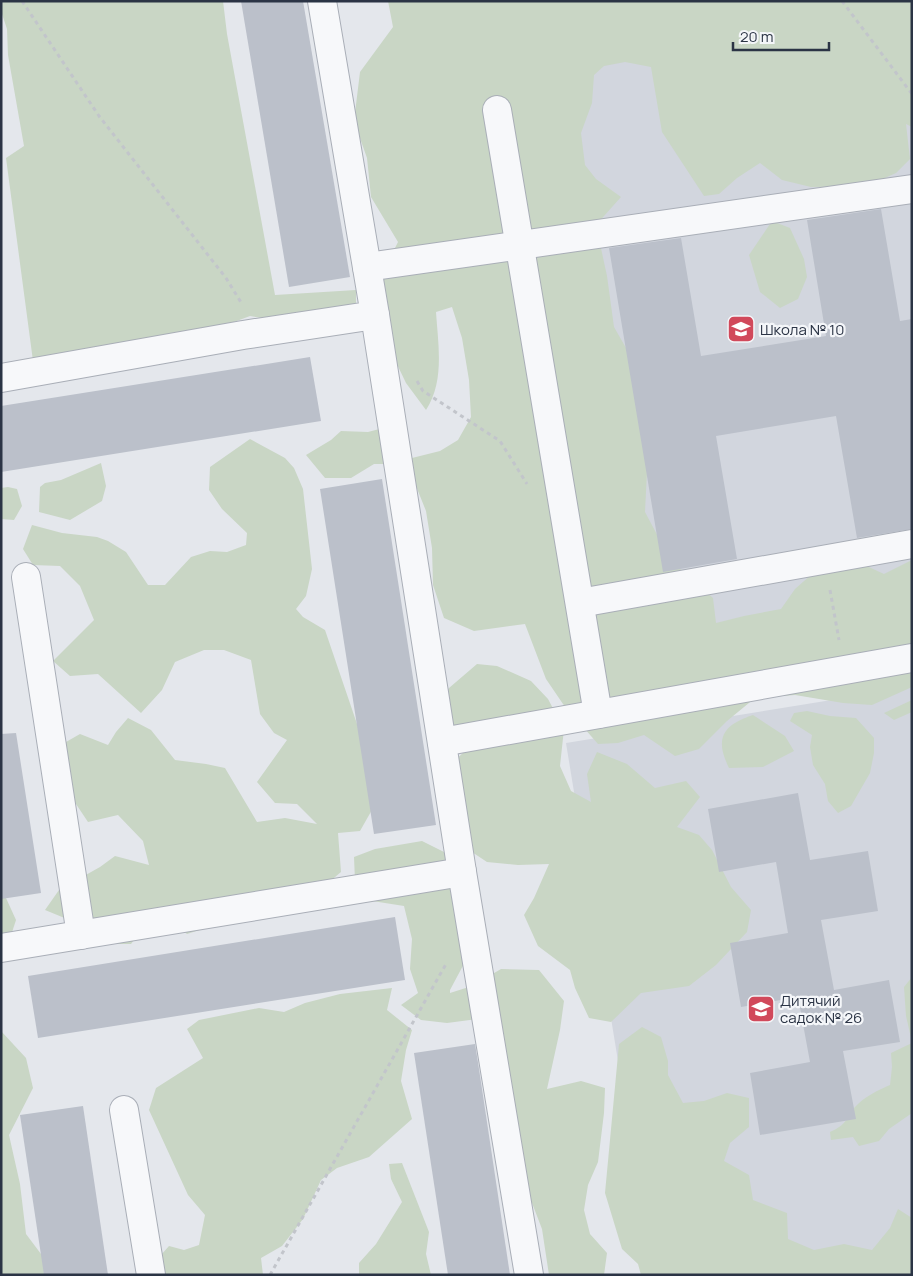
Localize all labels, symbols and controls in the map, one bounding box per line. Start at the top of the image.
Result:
scale bar [733,20,829,52]
text: 20 m [740,26,773,47]
school or university icon: Школа № 10 [726,314,756,344]
place label: Школа № 10 [760,319,844,340]
place label: Дитячий садок № 26 [780,990,862,1028]
school or university icon: Дитячий садок № 26 [746,994,776,1024]

